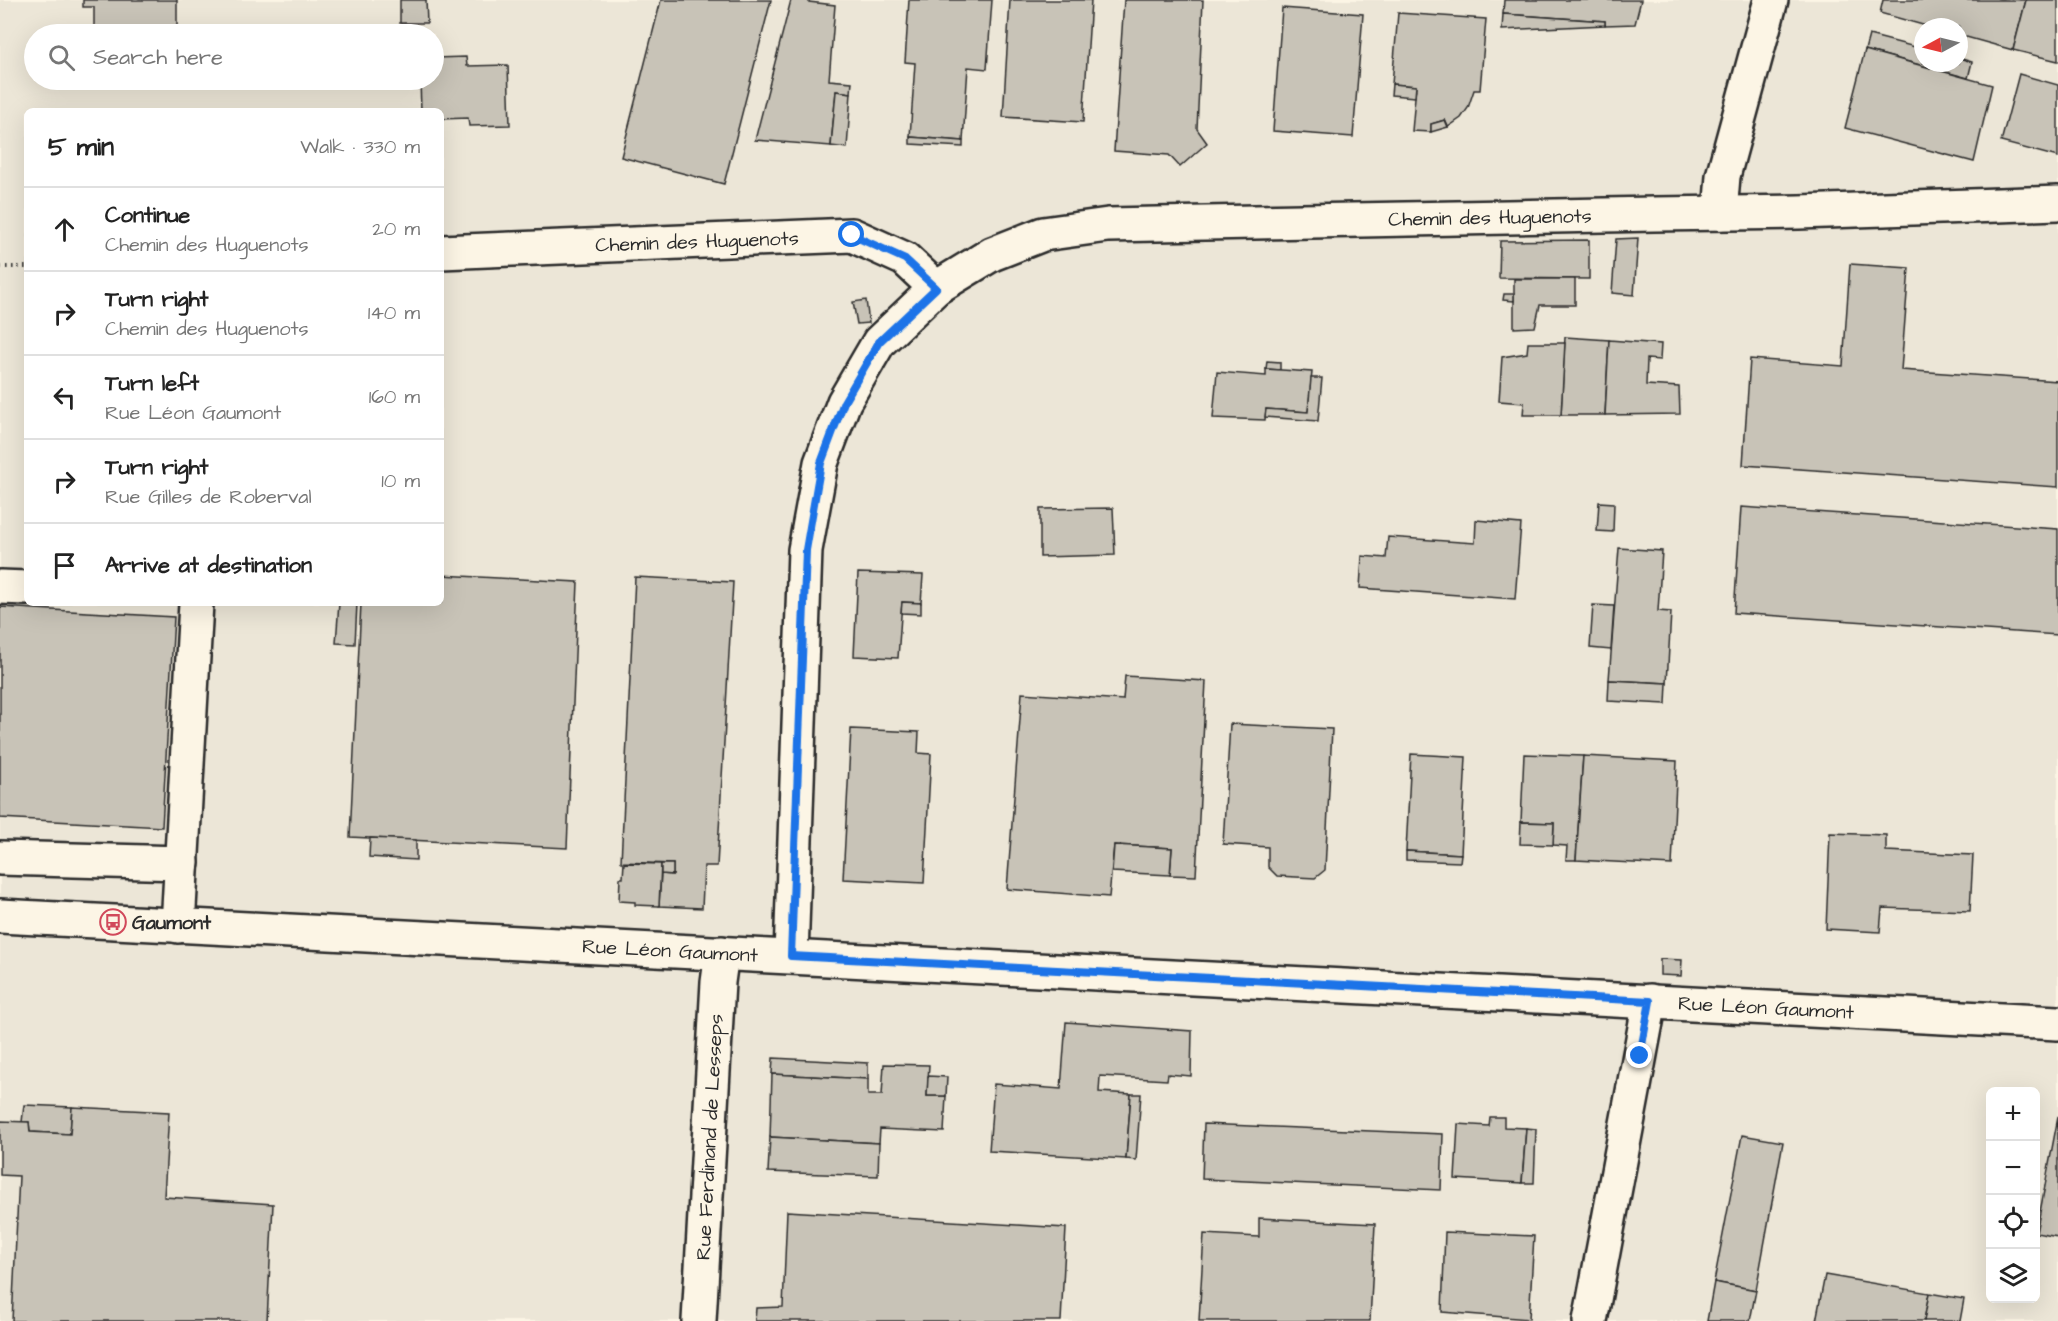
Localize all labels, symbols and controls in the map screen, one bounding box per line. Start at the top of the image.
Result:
north arrow [1914,18,1968,72]
search box [24,24,444,90]
icon: search [45,41,78,74]
text: Search here [93,42,223,73]
text: 5 min [48,129,114,165]
text: Walk · 330 m [300,133,420,161]
text: Continue [105,200,190,231]
street label: Chemin des Huguenots [1388,202,1592,235]
icon: ahead [48,213,81,246]
text: 20 m [372,215,420,243]
route start [838,221,864,247]
street label: Chemin des Huguenots [595,224,799,261]
text: Chemin des Huguenots [105,231,309,259]
text: Turn right [105,284,208,315]
icon: right [48,297,81,330]
text: 140 m [368,299,420,327]
text: Chemin des Huguenots [105,315,309,343]
text: Turn left [105,368,199,399]
icon: left [48,381,81,414]
text: 160 m [369,383,420,411]
text: Rue Léon Gaumont [105,399,281,427]
text: Turn right [105,452,208,483]
icon: right [48,465,81,498]
text: 10 m [381,467,420,495]
text: Rue Gilles de Roberval [105,483,312,511]
icon: arrive [48,549,81,582]
text: Arrive at destination [105,550,312,581]
bus stop icon: Gaumont [98,907,128,937]
place label: Gaumont [132,909,212,937]
street label: Rue Léon Gaumont [581,932,759,970]
street label: Rue Léon Gaumont [1677,989,1855,1027]
street label: Rue Ferdinand de Lesseps [690,1013,730,1261]
route end [1626,1042,1652,1068]
map controls [1986,1087,2040,1303]
button: + [1986,1087,2040,1141]
button: − [1986,1141,2040,1195]
button: locate [1986,1195,2040,1249]
button: layers [1986,1249,2040,1303]

